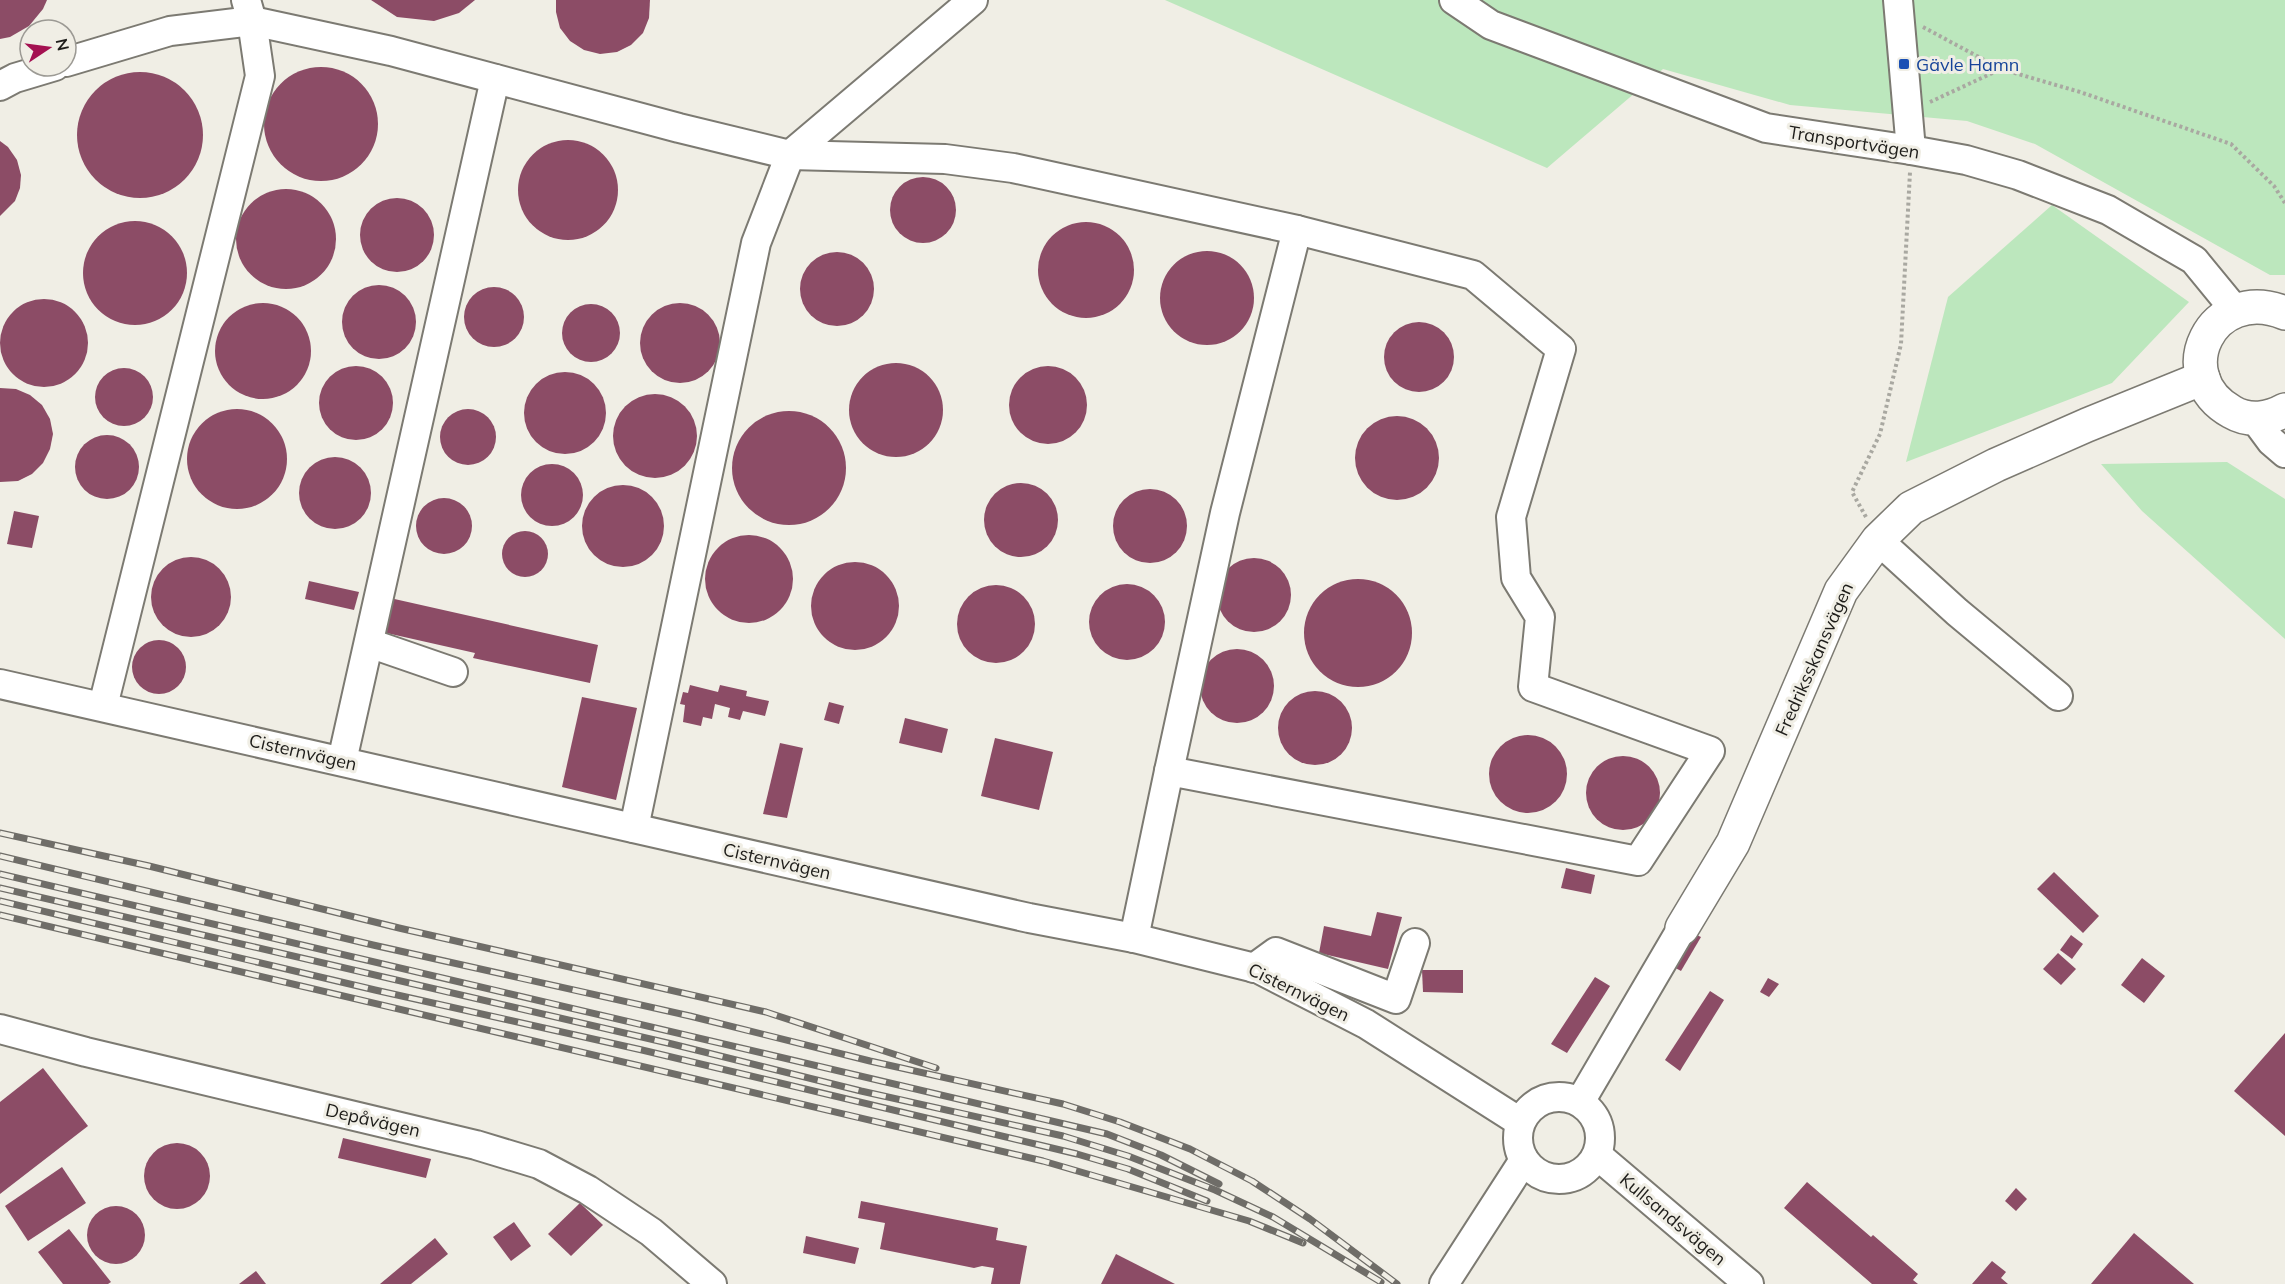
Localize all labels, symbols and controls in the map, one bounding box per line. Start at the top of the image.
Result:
north arrow [18,18,78,78]
text: N [52,36,74,53]
place label: Gävle Hamn [1916,53,2019,76]
marker: Gävle Hamn [1897,57,1911,71]
street label: Transportvägen [1787,120,1921,164]
street label: Fredriksskansvägen [1770,579,1858,739]
street label: Cisternvägen [247,728,359,776]
street label: Cisternvägen [721,837,833,885]
street label: Cisternvägen [1245,958,1353,1026]
street label: Depåvägen [323,1098,423,1142]
street label: Kullsandsvägen [1615,1168,1731,1270]

